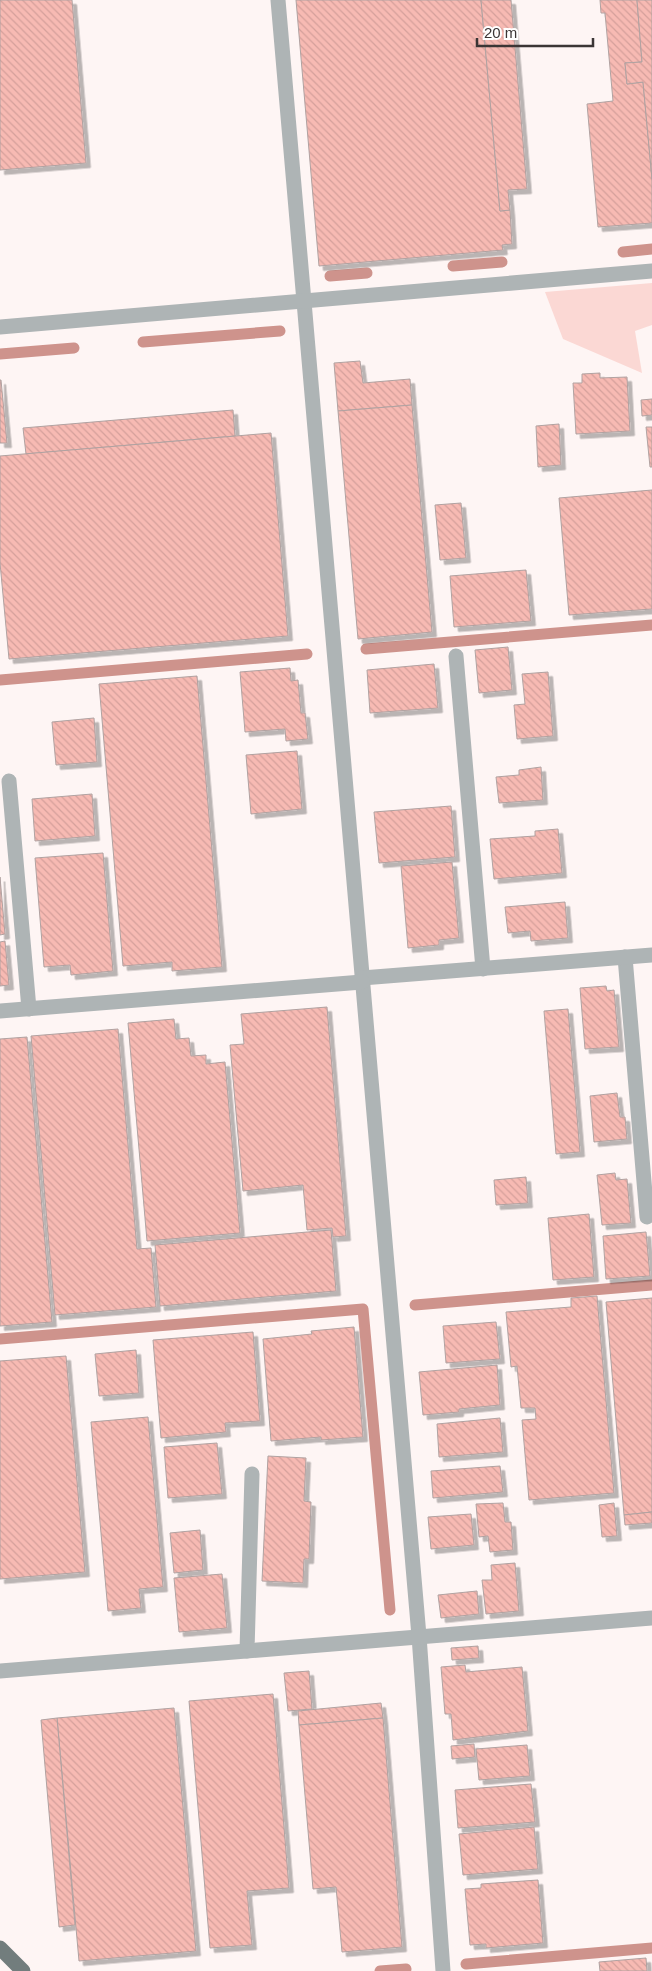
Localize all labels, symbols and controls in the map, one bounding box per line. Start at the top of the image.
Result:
scale bar [477,15,593,47]
text: 20 m [484,24,517,41]

